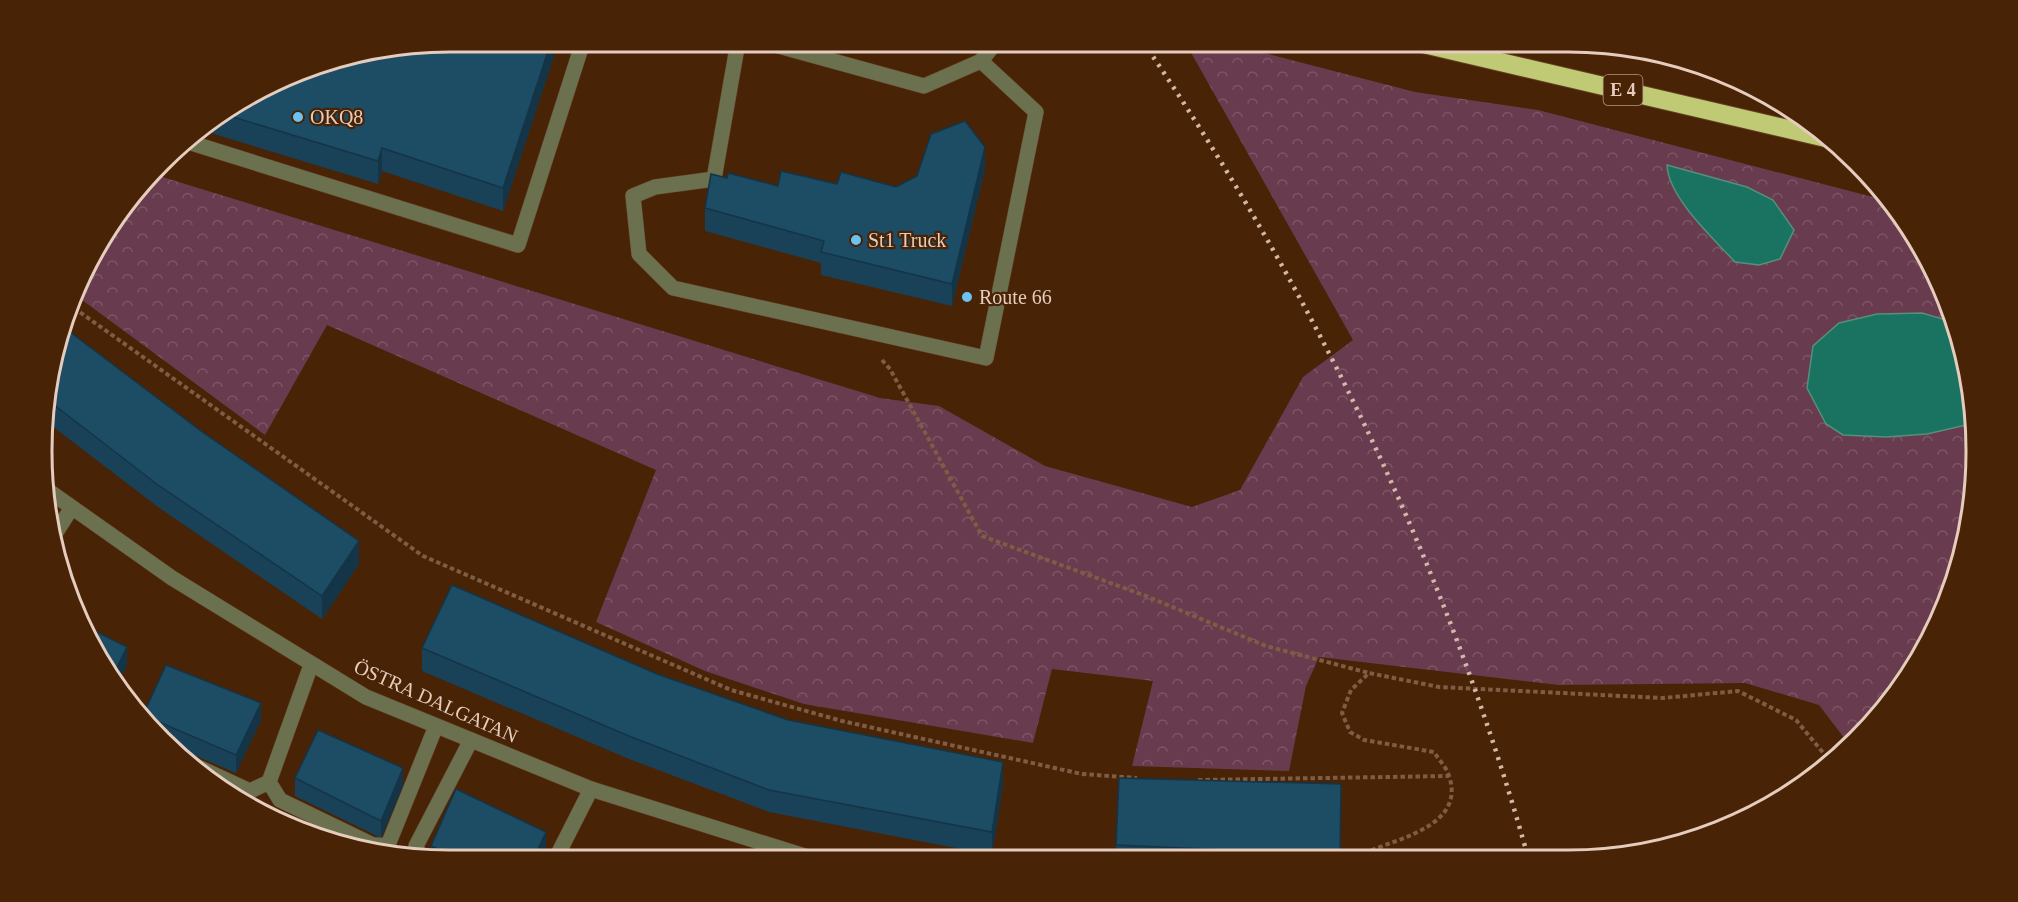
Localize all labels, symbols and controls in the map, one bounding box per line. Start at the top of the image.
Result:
road number: E 4 [1604,75,1642,105]
place label: OKQ8 [310,106,363,128]
marker: OKQ8 [291,110,305,124]
place label: St1 Truck [868,229,946,251]
marker: St1 Truck [849,233,863,247]
place label: Route 66 [979,286,1052,308]
marker: Route 66 [960,290,974,304]
street label: ÖSTRA DALGATAN [351,655,521,747]

